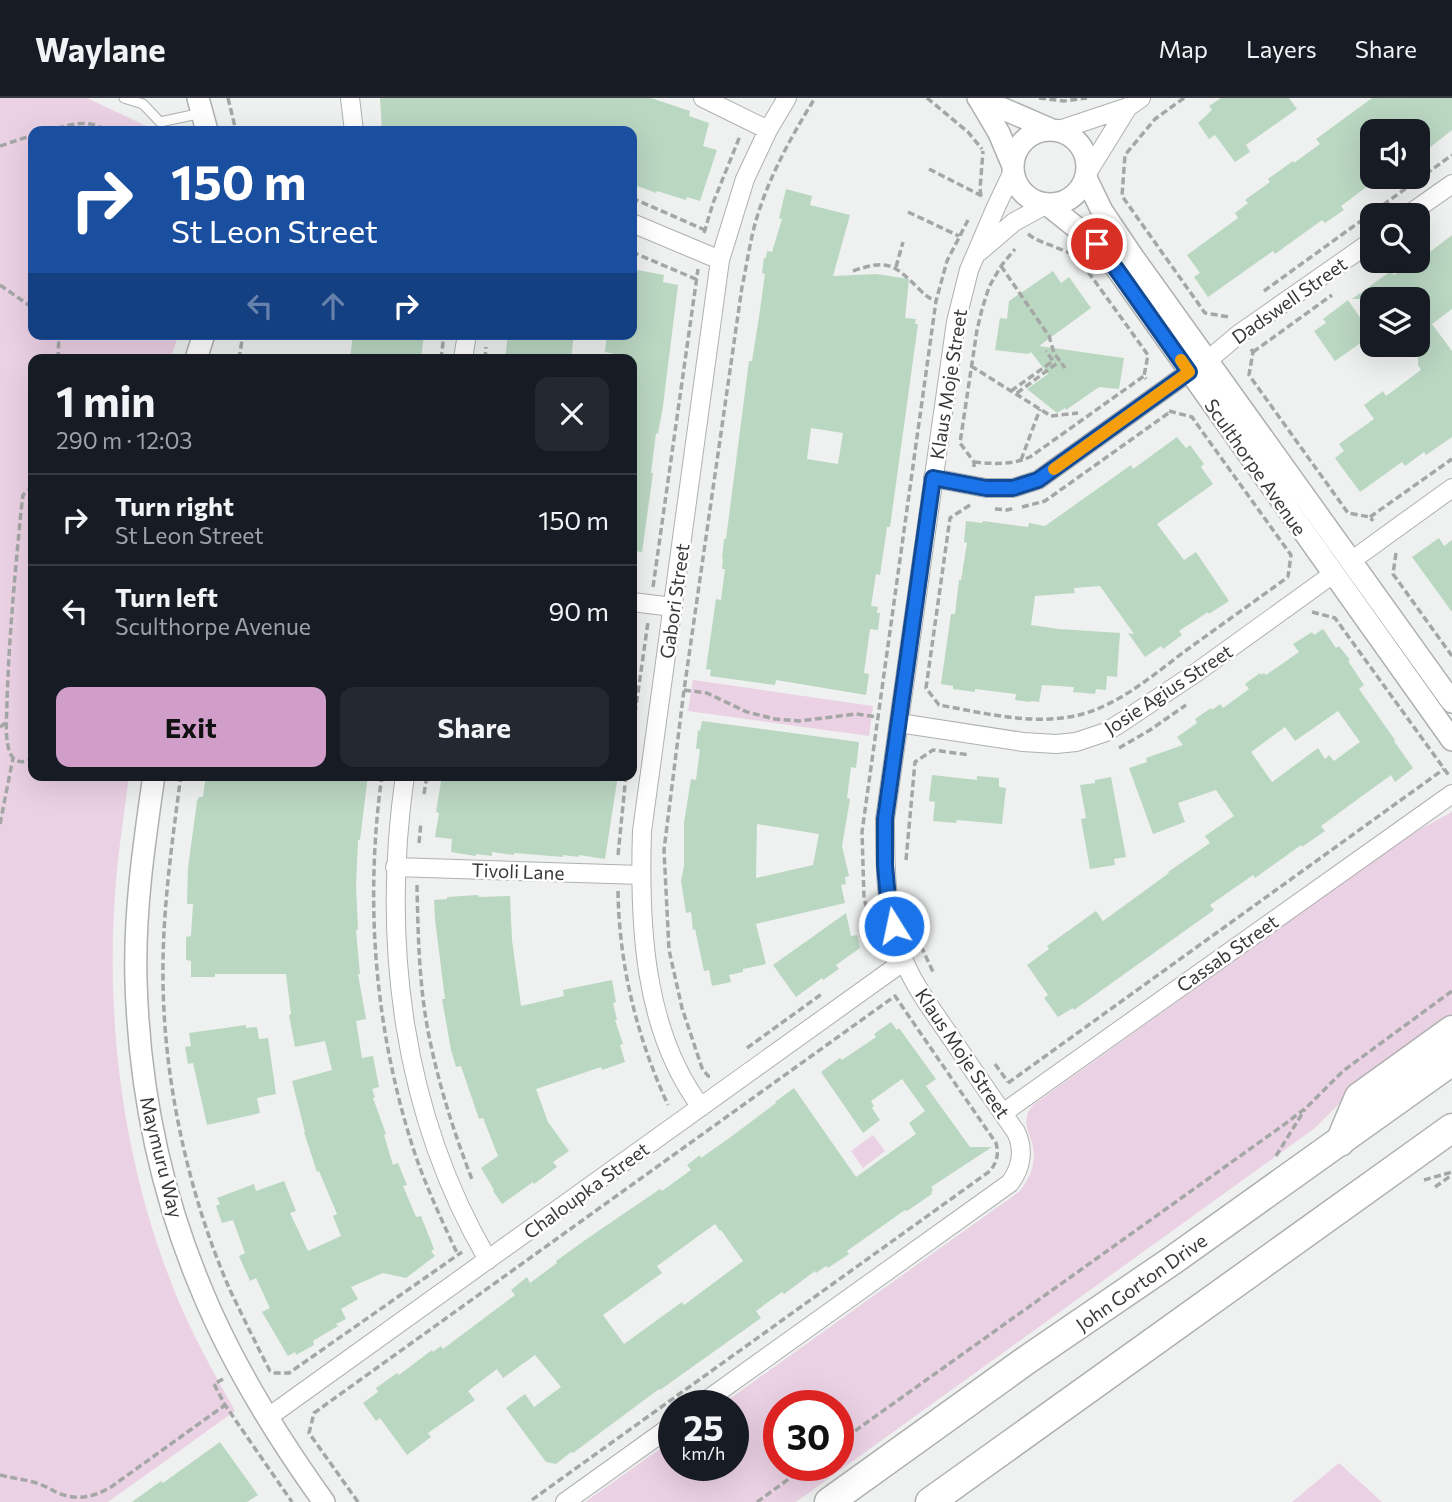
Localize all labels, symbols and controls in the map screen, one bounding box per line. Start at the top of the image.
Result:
text: Waylane [35,28,166,69]
text: Map [1159,34,1208,63]
text: Layers [1246,34,1317,63]
text: Share [1355,34,1417,63]
map controls [1360,119,1430,357]
button: sound [1360,119,1430,189]
text: 150 m [171,150,306,210]
icon: right [56,154,147,245]
button: search [1360,203,1430,273]
text: St Leon Street [171,210,378,250]
pin [1067,214,1127,274]
icon: arrive [1078,225,1116,263]
street label: Dadswell Street [1227,252,1351,348]
icon: left [241,287,279,325]
icon: ahead [314,287,352,325]
icon: right [387,287,425,325]
button: layers [1360,287,1430,357]
street label: Klaus Moje Street [925,307,971,461]
text: 1 min [56,374,156,426]
button: close [535,377,609,451]
street label: Sculthorpe Avenue [1200,394,1312,540]
text: 290 m · 12:03 [56,426,192,454]
text: Turn right [115,490,234,521]
icon: right [56,501,94,539]
text: 150 m [538,504,609,535]
text: St Leon Street [115,521,264,549]
street label: Gabori Street [655,542,694,660]
text: Turn left [115,581,218,612]
icon: left [56,592,94,630]
text: 90 m [549,595,609,626]
text: Sculthorpe Avenue [115,612,311,640]
street label: Josie Agius Street [1100,639,1237,739]
button: Exit [56,687,326,767]
button: Share [340,687,609,767]
street label: Tivoli Lane [471,858,565,884]
position arrow [857,889,931,963]
street label: Cassab Street [1172,909,1282,996]
street label: Klaus Moje Street [911,984,1015,1123]
street label: Maymuru Way [136,1094,188,1220]
street label: Chaloupka Street [519,1137,653,1243]
street label: John Gorton Drive [1071,1228,1211,1336]
speed limit sign: 30 [763,1390,854,1481]
text: 25 [683,1405,724,1448]
text: km/h [682,1442,725,1464]

